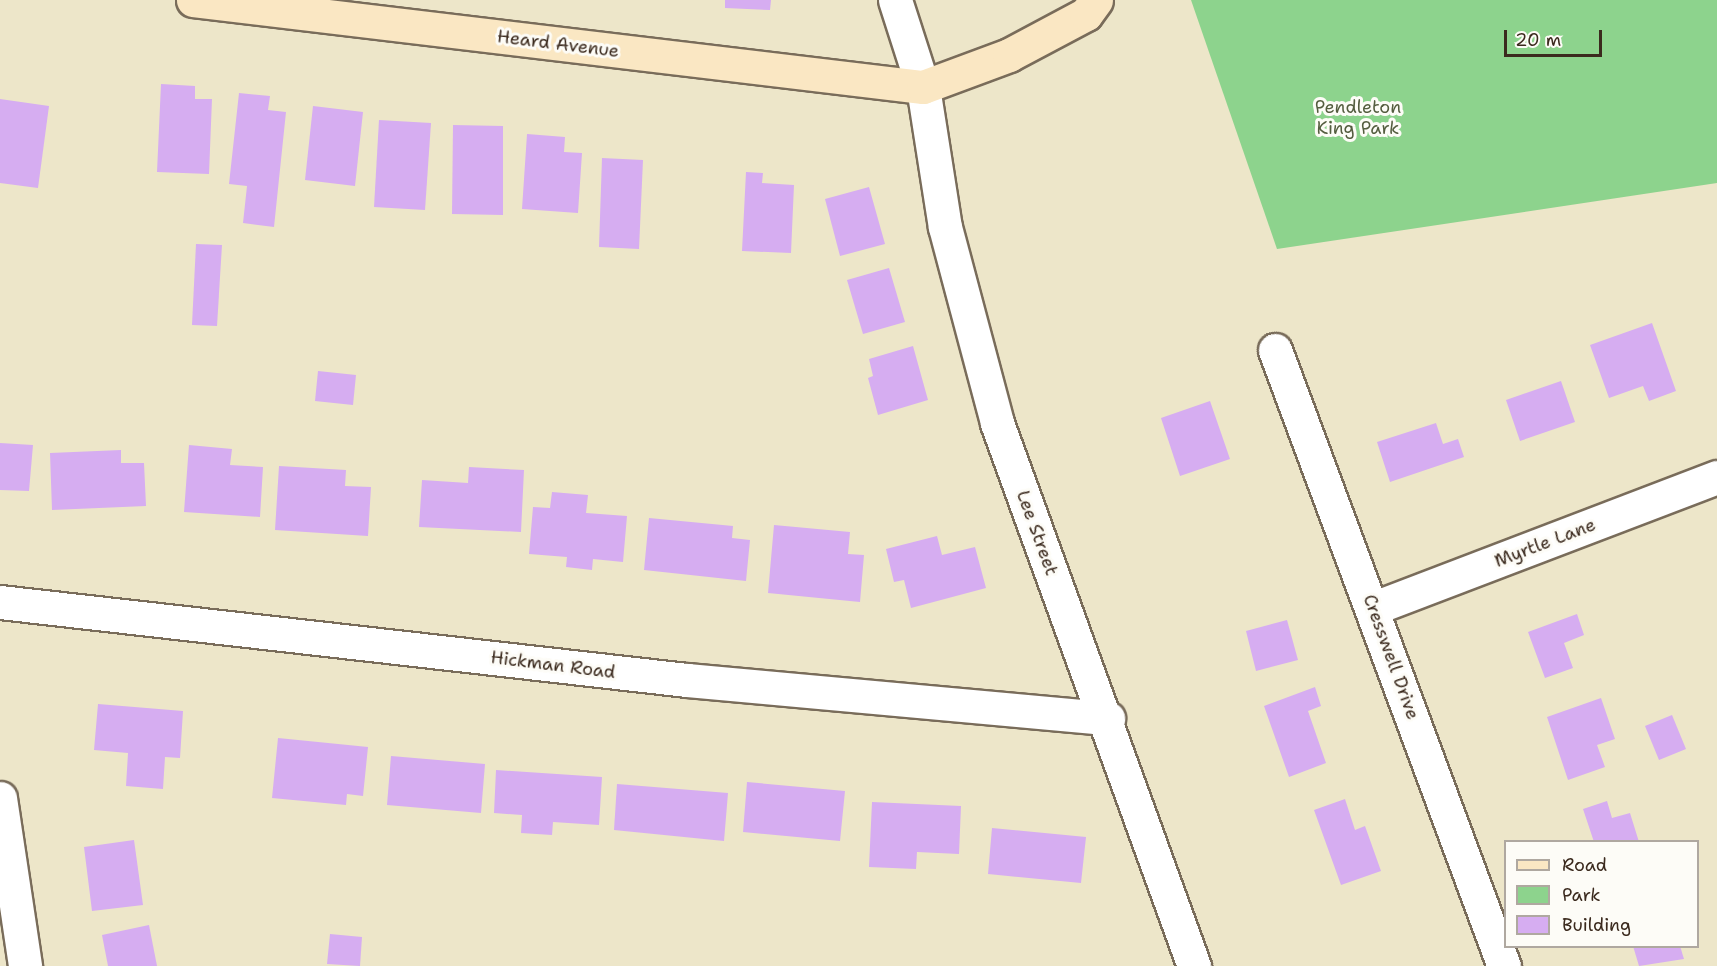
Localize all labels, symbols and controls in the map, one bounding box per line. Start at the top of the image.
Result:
scale bar [1507,18,1604,56]
street label: Heard Avenue [496,26,620,62]
text: 20 m [1515,28,1561,52]
park label: Pendleton King Park [1315,97,1401,140]
street label: Lee Street [1012,488,1062,578]
street label: Myrtle Lane [1491,514,1599,572]
street label: Cresswell Drive [1358,592,1424,722]
street label: Hickman Road [489,647,617,683]
legend [1504,840,1699,948]
text: Road [1562,853,1607,877]
text: Park [1562,883,1601,907]
text: Building [1562,913,1631,937]

